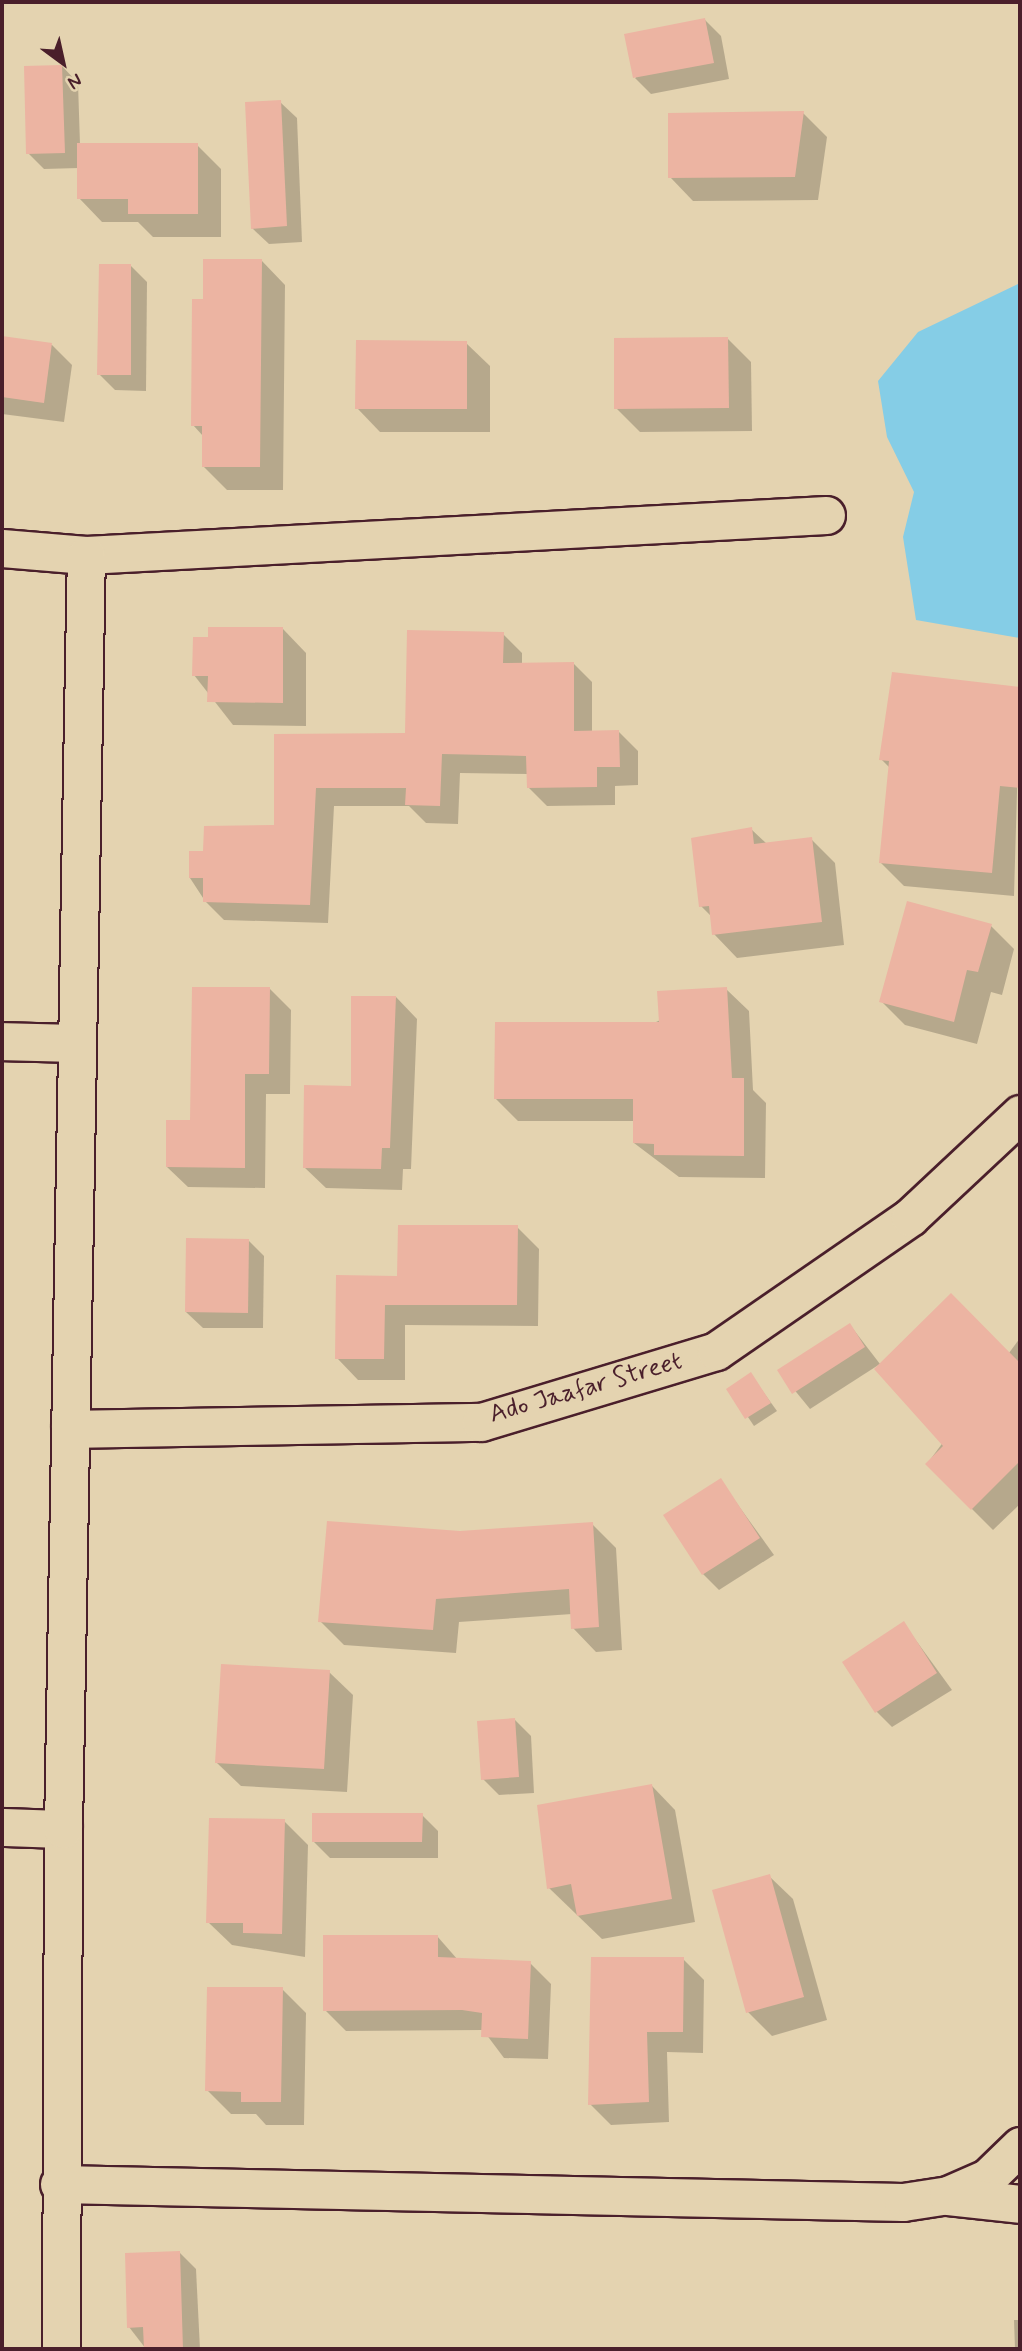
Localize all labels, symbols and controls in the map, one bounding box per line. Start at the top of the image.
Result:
north arrow [28,28,98,98]
text: N [63,67,87,95]
street label: Ado Jaafar Street [482,1345,690,1433]

